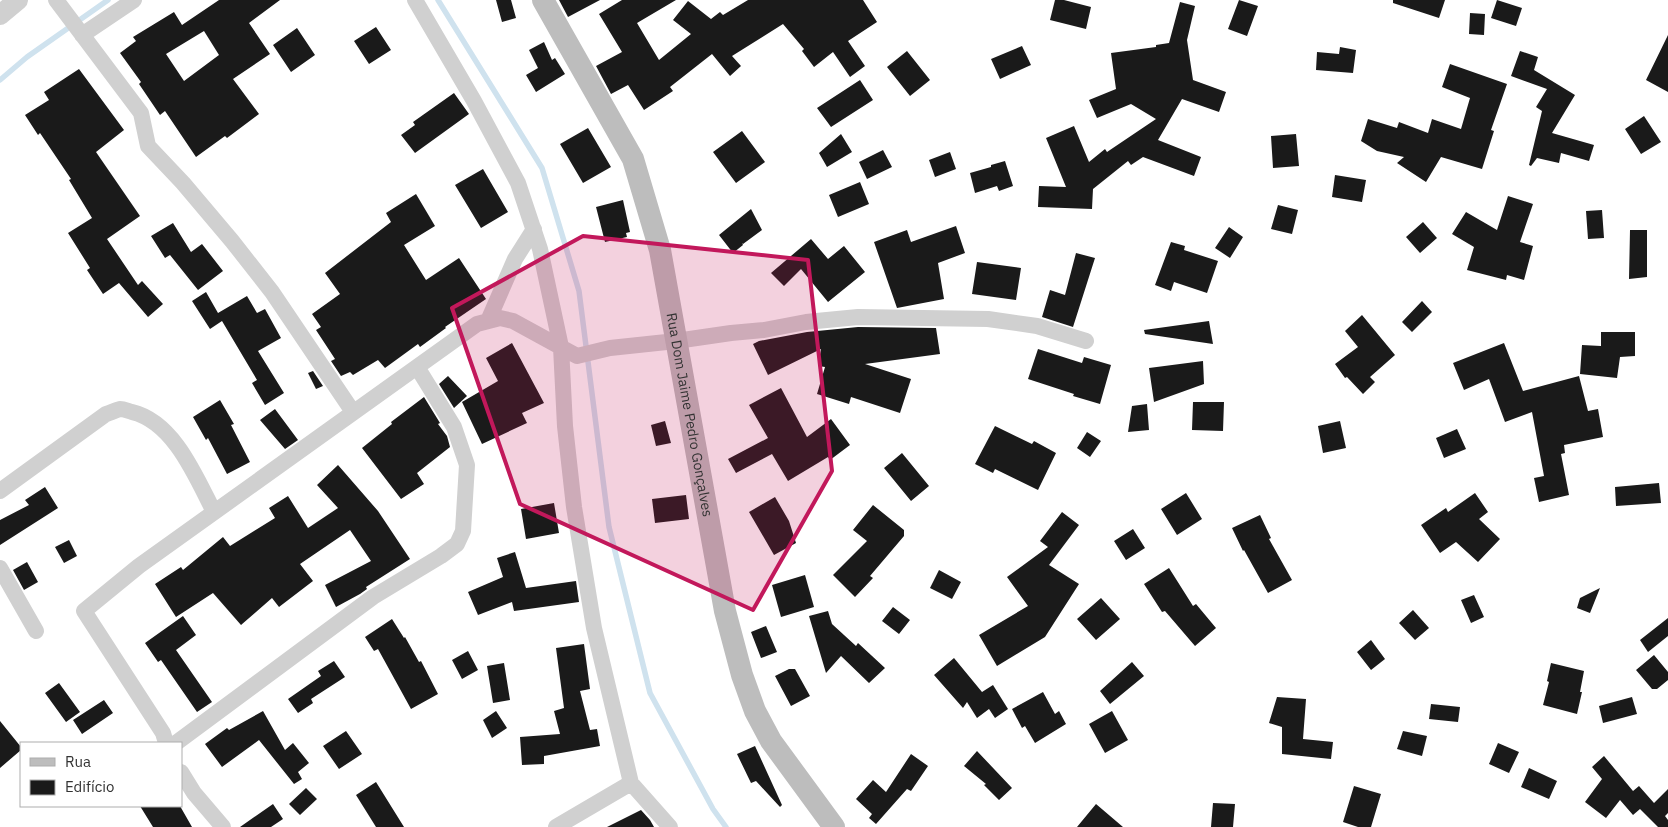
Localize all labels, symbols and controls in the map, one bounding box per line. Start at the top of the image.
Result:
street label: Rua Dom Jaime Pedro Gonçalves [662,311,717,518]
legend [20,742,182,807]
text: Rua [65,752,91,771]
text: Edifício [65,777,114,796]

